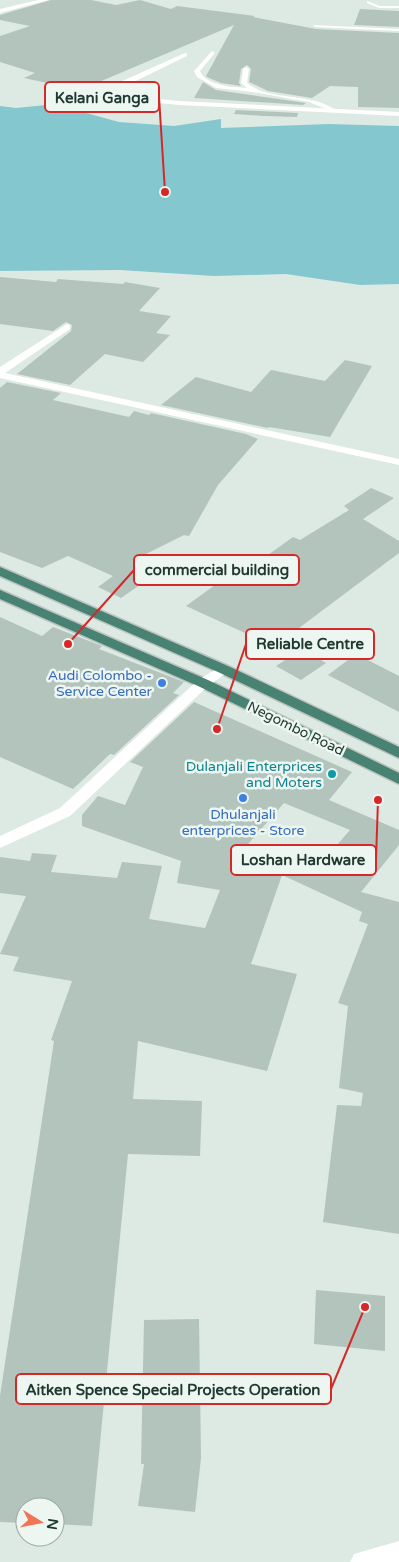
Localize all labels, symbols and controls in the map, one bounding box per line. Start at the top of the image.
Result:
callout: Kelani Ganga [45,82,159,112]
text: Kelani Ganga [55,89,149,108]
callout: commercial building [134,555,299,585]
text: commercial building [145,561,289,580]
callout: Reliable Centre [246,629,374,659]
text: Reliable Centre [256,635,365,653]
place label: Audi Colombo - Service Center [48,667,153,700]
marker: Audi Colombo - Service Center [156,677,168,689]
street label: Negombo Road [245,698,347,759]
place label: Dulanjali Enterprices and Moters [186,758,322,791]
marker: Dulanjali Enterprices and Moters [326,768,338,780]
marker: Dhulanjali enterprices - Store [237,792,249,804]
place label: Dhulanjali enterprices - Store [182,806,304,839]
callout: Loshan Hardware [231,845,376,875]
text: Loshan Hardware [241,851,366,869]
callout: Aitken Spence Special Projects Operation [16,1374,331,1404]
text: Aitken Spence Special Projects Operation [26,1381,320,1400]
north arrow [15,1497,65,1547]
text: N [43,1517,62,1531]

